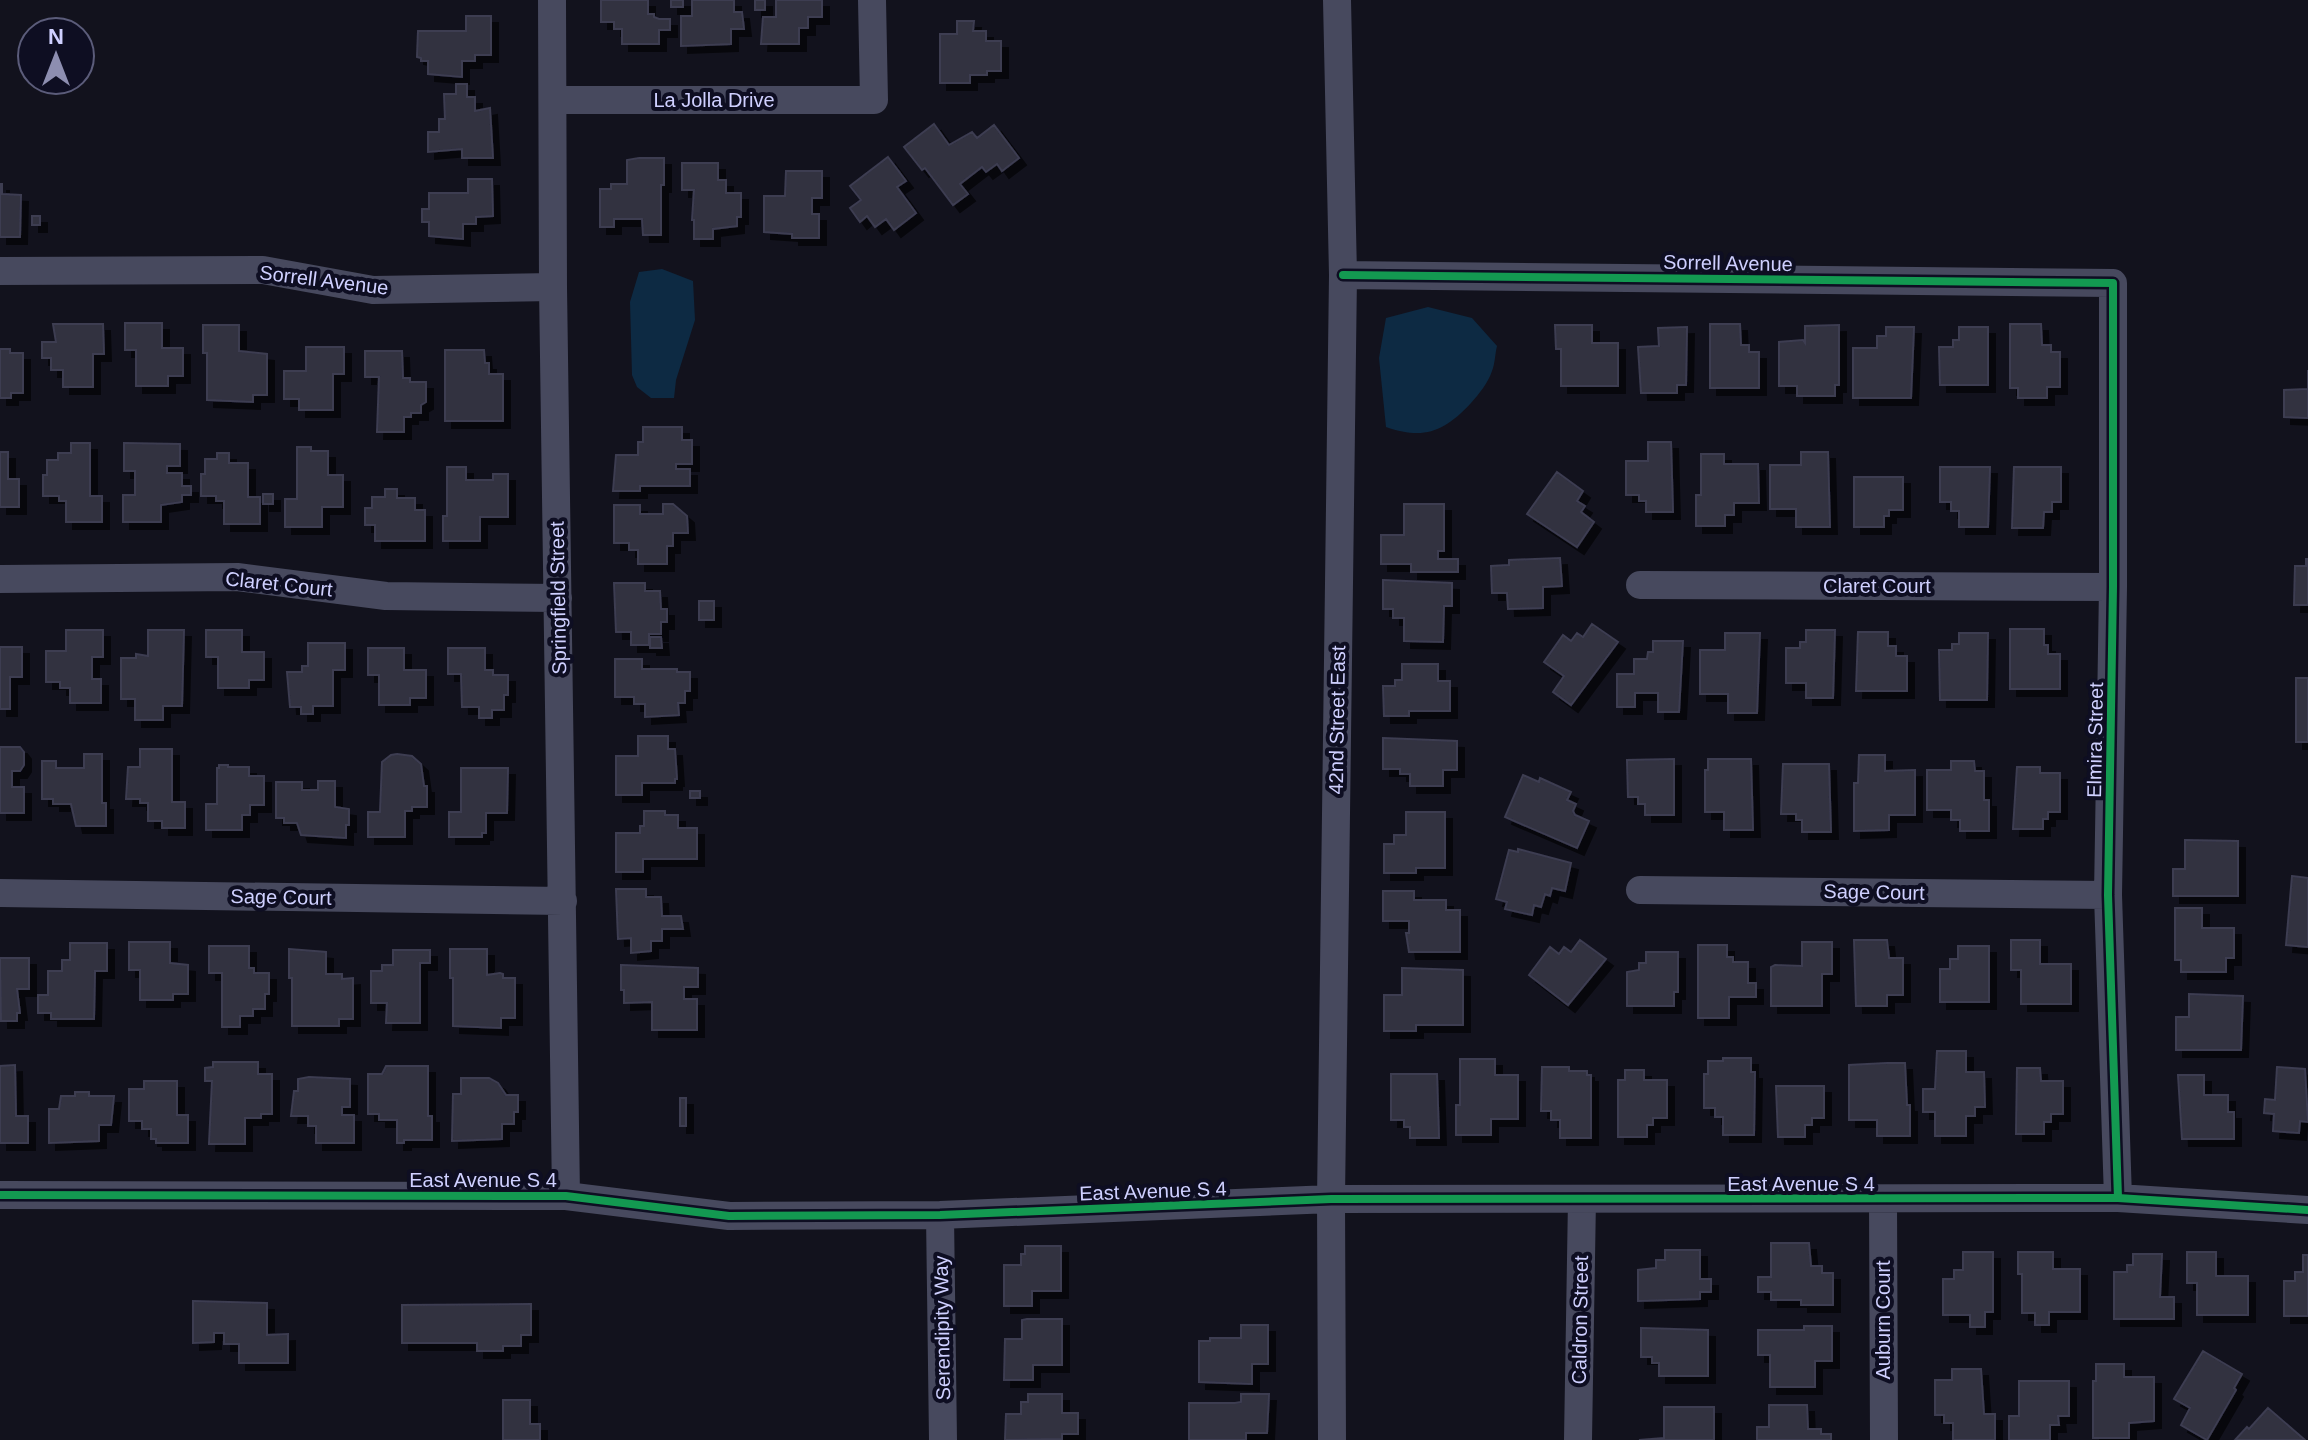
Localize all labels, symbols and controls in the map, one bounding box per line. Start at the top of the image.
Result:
north arrow [16,16,96,96]
text: N [48,24,64,49]
street label: La Jolla Drive [653,89,775,111]
street label: Sorrell Avenue [1663,251,1793,275]
street label: Sorrell Avenue [258,261,390,299]
street label: Springfield Street [546,521,570,675]
street label: Claret Court [224,567,334,601]
street label: Claret Court [1823,575,1931,597]
street label: 42nd Street East [1325,645,1349,795]
street label: Elmira Street [2083,682,2107,798]
street label: Sage Court [1823,880,1925,904]
street label: Sage Court [230,885,332,909]
street label: East Avenue S 4 [409,1169,557,1191]
street label: East Avenue S 4 [1727,1173,1875,1195]
street label: East Avenue S 4 [1079,1177,1227,1205]
street label: Serendipity Way [930,1255,954,1401]
street label: Caldron Street [1568,1255,1592,1385]
street label: Auburn Court [1872,1260,1894,1379]

